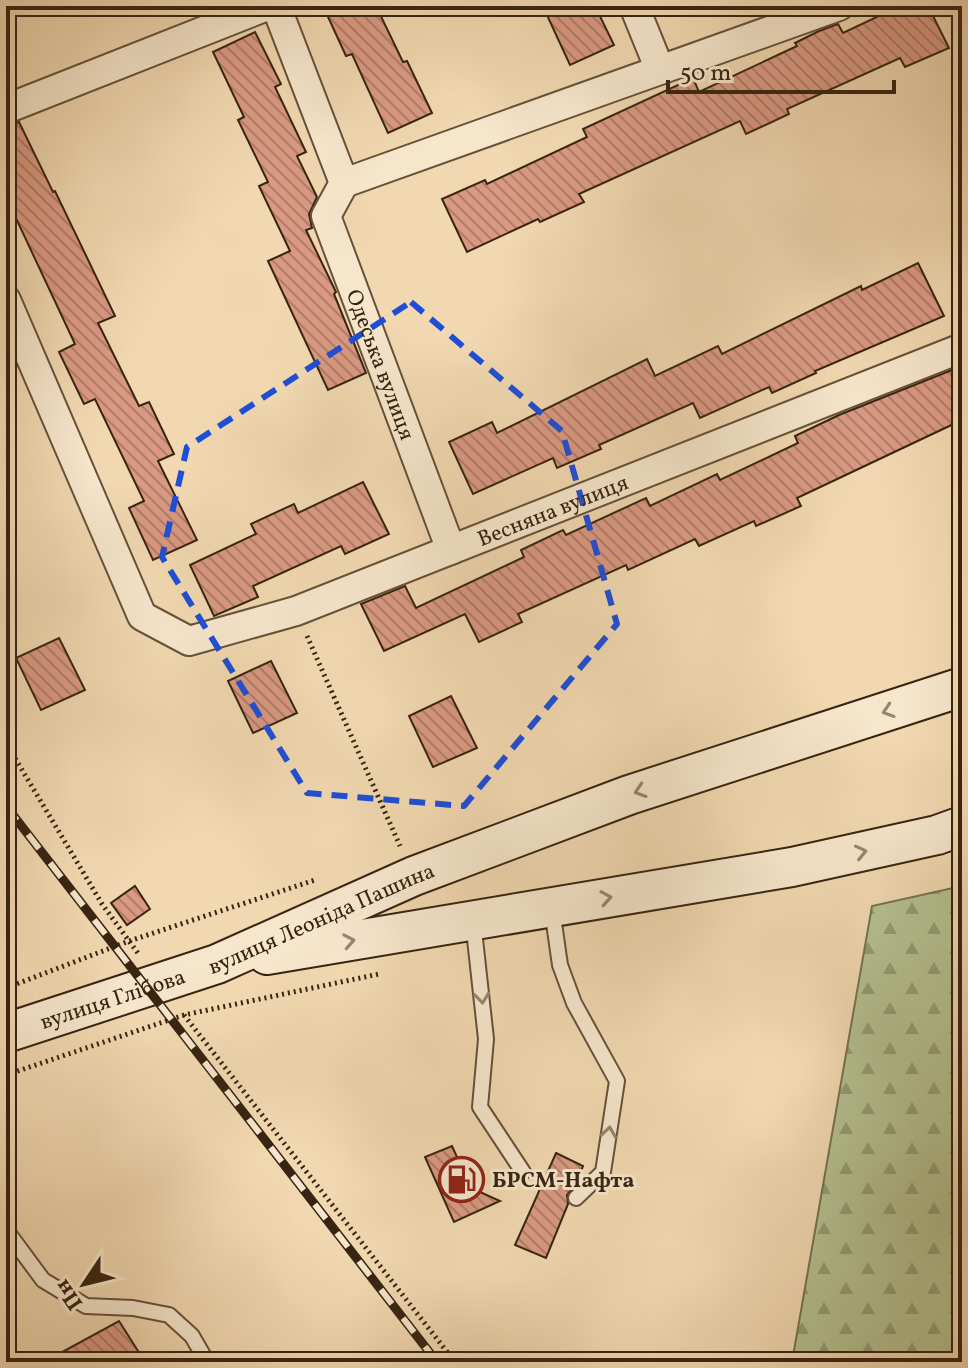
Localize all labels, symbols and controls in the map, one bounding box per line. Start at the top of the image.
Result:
scale bar [668,44,894,94]
text: 50 m [680,57,732,91]
street label: Одеська вулиця [337,286,422,445]
street label: Весняна вулиця [473,468,633,556]
one-way arrow [881,702,895,718]
one-way arrow [634,782,648,798]
one-way arrow [854,844,868,861]
street label: вулиця Леоніда Пашина [205,857,440,984]
one-way arrow [599,890,612,907]
one-way arrow [343,934,356,951]
street label: вулиця Глібова [37,962,190,1039]
one-way arrow [474,992,491,1005]
one-way arrow [600,1125,617,1139]
fuel station icon: БРСМ-Нафта [437,1155,485,1203]
place label: БРСМ-Нафта [492,1166,635,1197]
north arrow [44,1244,124,1324]
text: Пн [48,1272,91,1316]

